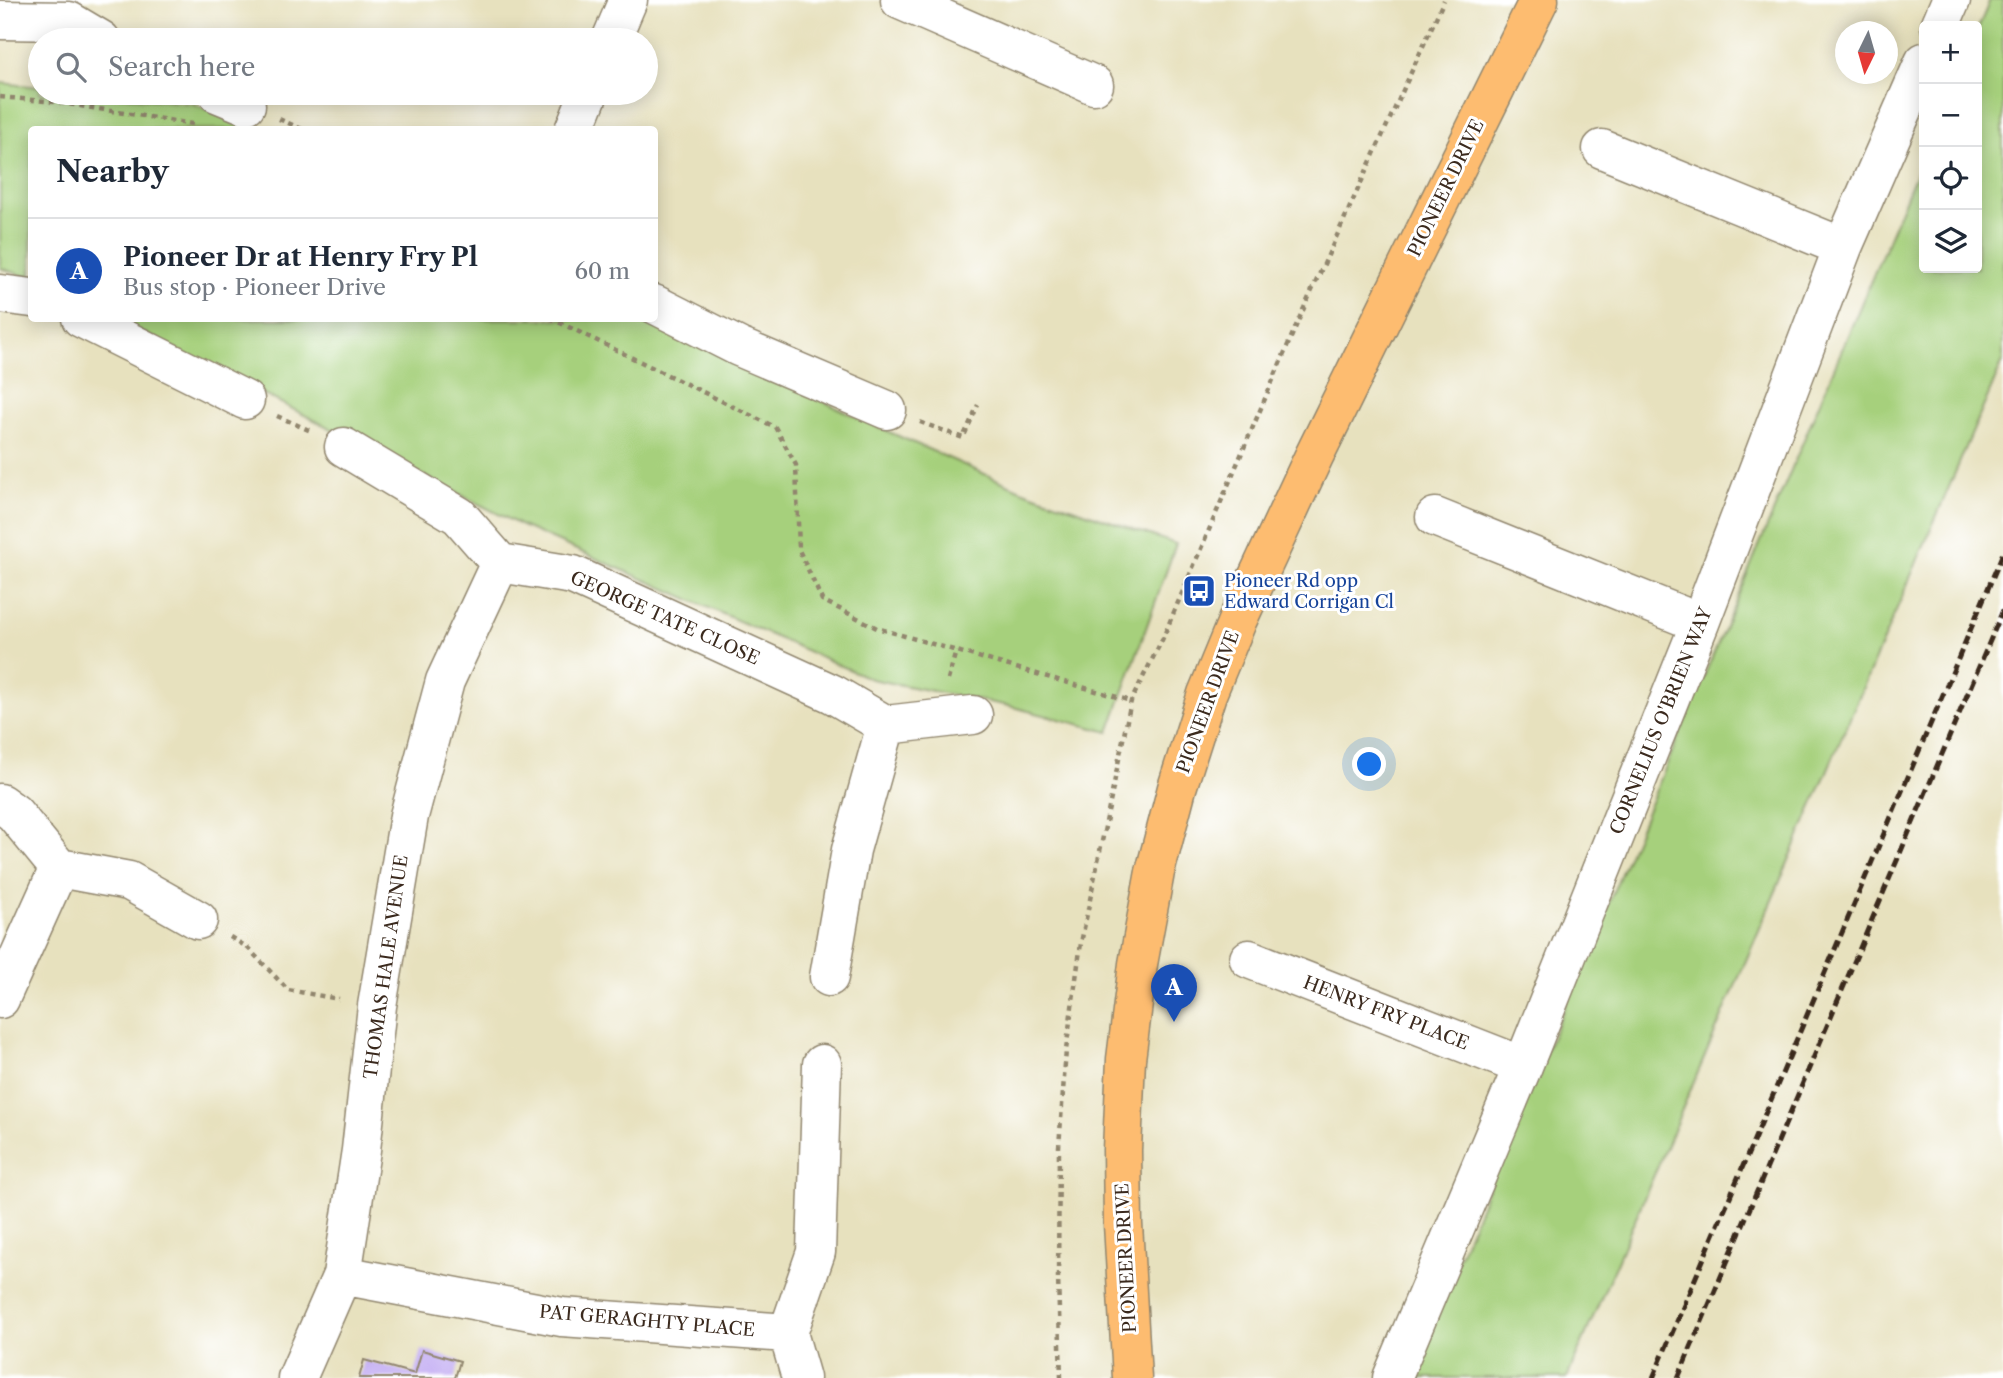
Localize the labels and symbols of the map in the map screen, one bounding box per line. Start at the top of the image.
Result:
north arrow [1835,21,1898,84]
street label: PIONEER DRIVE [1403,116,1489,260]
street label: GEORGE TATE CLOSE [567,566,763,670]
place label: Pioneer Rd opp Edward Corrigan Cl [1224,570,1394,613]
bus stop icon: Pioneer Rd opp Edward Corrigan Cl [1180,572,1218,610]
street label: CORNELIUS O'BRIEN WAY [1605,603,1717,838]
street label: PIONEER DRIVE [1172,628,1244,776]
your location [1352,747,1386,781]
street label: THOMAS HALE AVENUE [359,854,413,1080]
pin: A [1151,964,1197,1022]
street label: HENRY FRY PLACE [1300,971,1472,1055]
street label: PIONEER DRIVE [1111,1183,1141,1333]
street label: PAT GERAGHTY PLACE [538,1301,756,1341]

